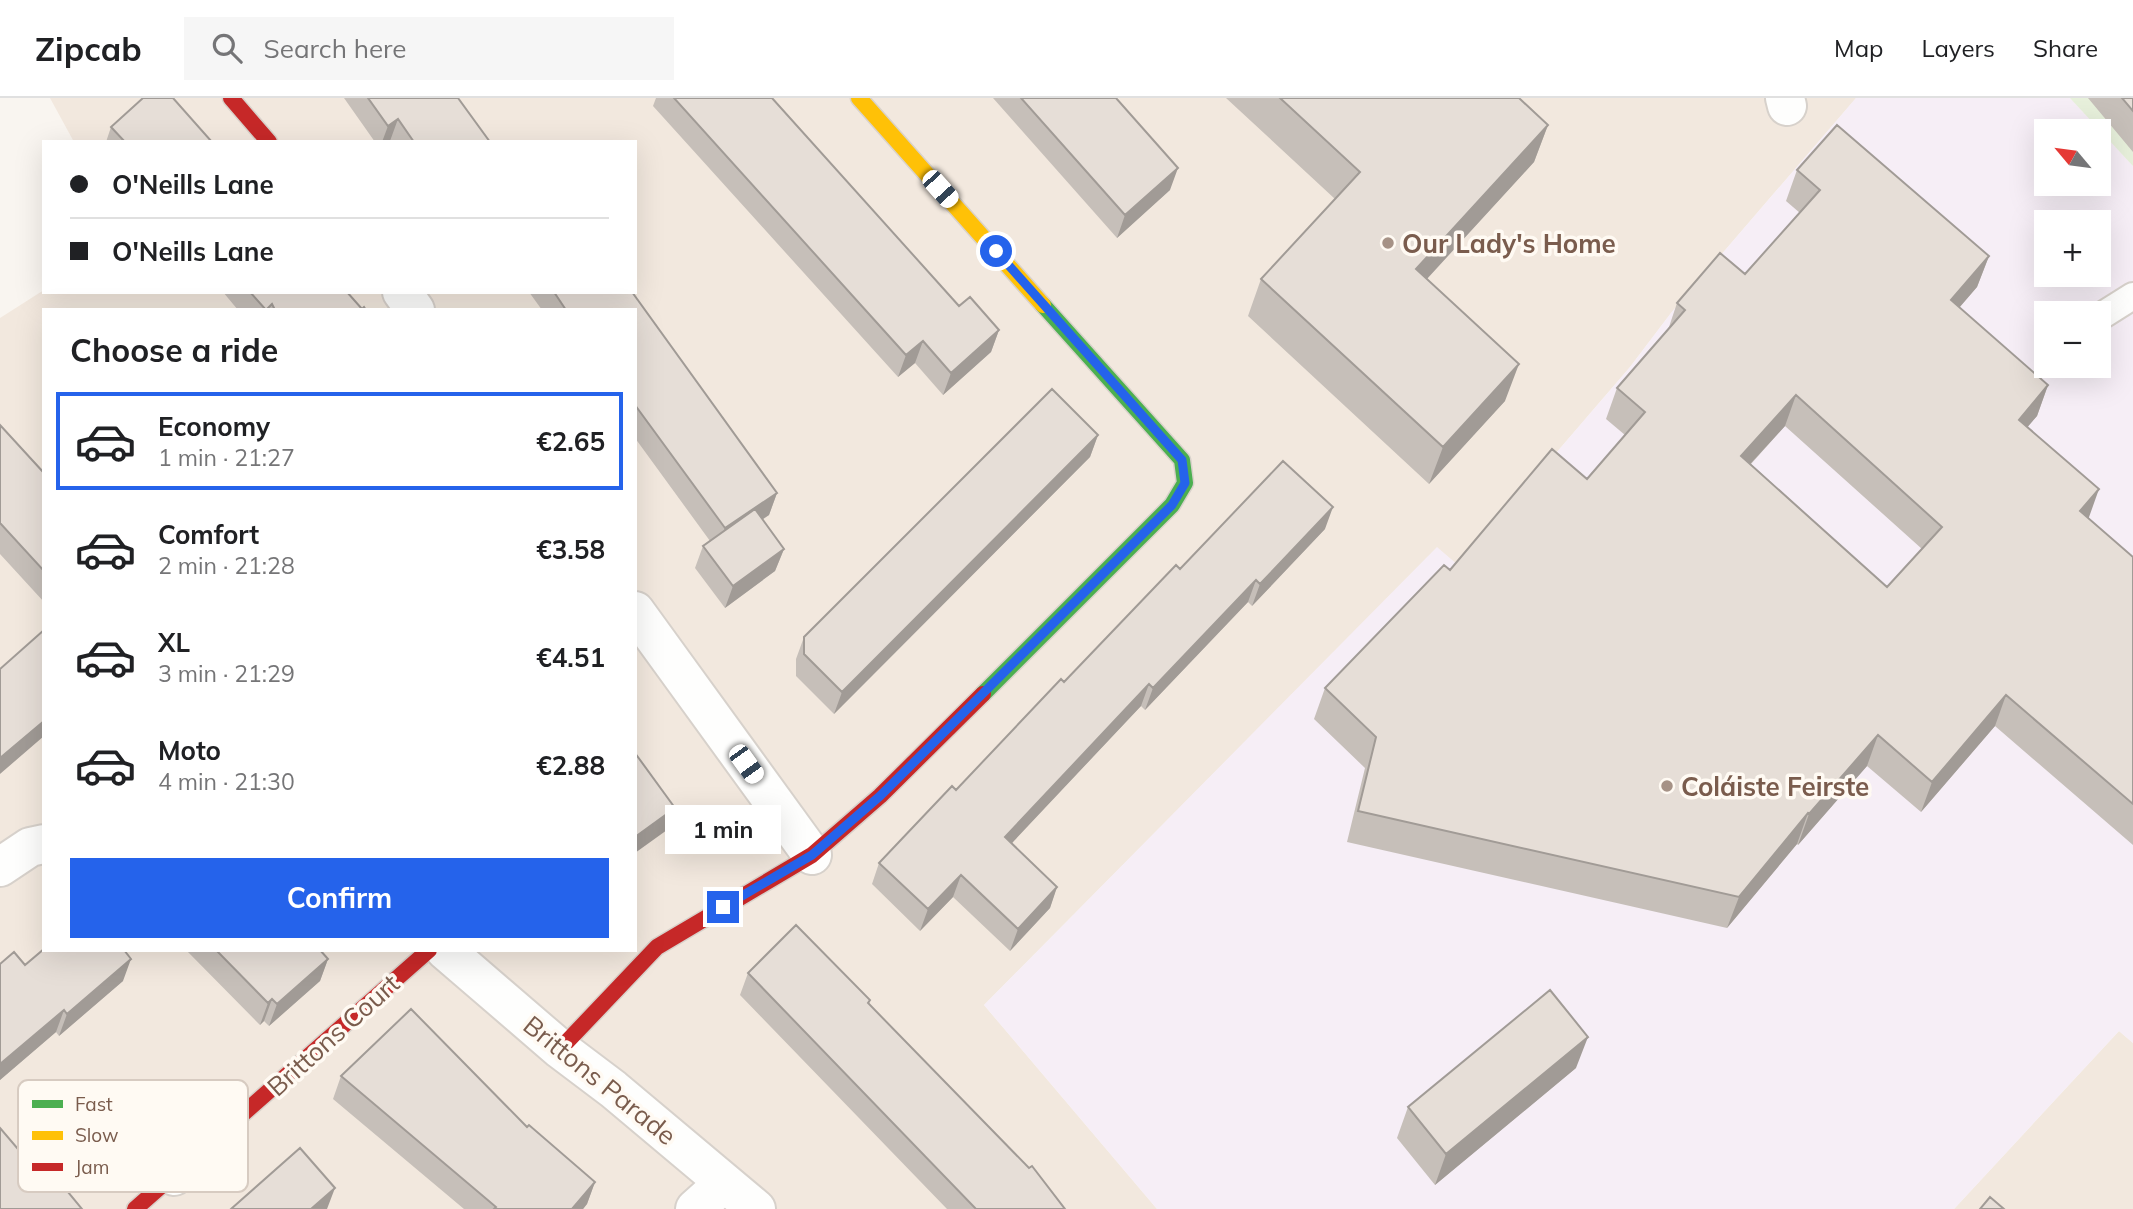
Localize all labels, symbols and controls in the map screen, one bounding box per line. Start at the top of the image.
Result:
search box [184,17,674,80]
text: Zipcab [35,28,142,69]
icon: search [208,29,246,67]
text: Search here [264,32,407,65]
text: Map [1834,33,1883,63]
text: Layers [1921,33,1995,63]
text: Share [2033,33,2098,63]
north arrow [2034,119,2110,196]
map controls [2034,119,2111,378]
car [919,166,962,212]
text: O'Neills Lane [112,168,274,201]
button: + [2034,210,2111,287]
place label: Our Lady's Home [1402,227,1616,260]
text: O'Neills Lane [112,235,274,268]
route start [980,235,1012,267]
marker: Our Lady's Home [1380,235,1396,251]
button: − [2034,301,2111,378]
text: Choose a ride [70,330,278,370]
icon: car [74,410,137,473]
text: Economy [158,410,270,443]
text: €2.65 [536,425,605,458]
text: 1 min · 21:27 [158,443,295,472]
icon: car [74,518,137,581]
text: Comfort [158,518,259,551]
text: €3.58 [536,533,605,566]
text: 2 min · 21:28 [158,551,295,580]
icon: car [74,626,137,689]
text: XL [158,626,190,659]
text: €4.51 [536,641,605,674]
text: 3 min · 21:29 [158,659,295,688]
icon: car [74,734,137,797]
text: Moto [158,734,221,767]
car [726,741,767,787]
text: €2.88 [536,749,605,782]
text: 4 min · 21:30 [158,767,295,796]
place label: Coláiste Feirste [1681,770,1869,803]
marker: Coláiste Feirste [1659,778,1675,794]
callout: 1 min [665,806,781,854]
text: 1 min [693,815,753,844]
button: Confirm [70,858,609,938]
route end [707,891,739,923]
street label: Brittons Court [260,967,406,1103]
street label: Brittons Parade [517,1008,683,1152]
legend [18,1080,248,1192]
text: Fast [75,1092,113,1116]
text: Slow [75,1123,119,1147]
text: Jam [75,1155,109,1179]

